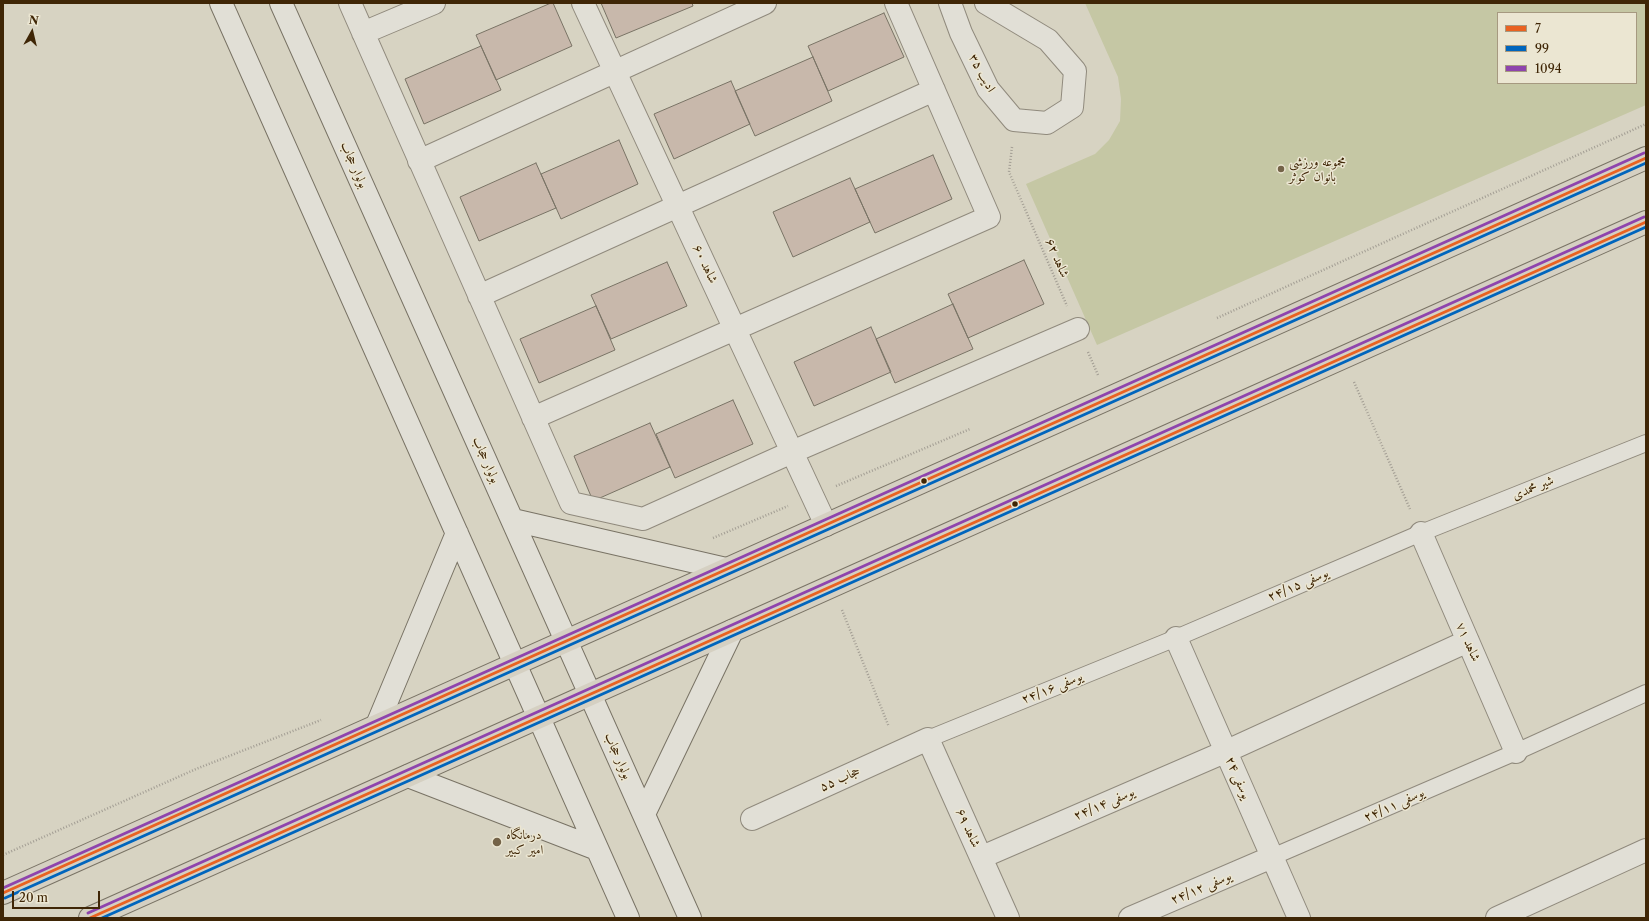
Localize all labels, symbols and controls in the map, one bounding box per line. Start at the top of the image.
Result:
north arrow [12,12,52,52]
legend [1497,12,1637,84]
text: N [28,13,39,28]
text: 7 [1535,21,1541,36]
text: 99 [1535,41,1549,56]
street label: ادیب ۳۵ [965,51,999,95]
text: 1094 [1535,61,1562,76]
street label: بولوار حجاب [337,139,371,191]
place label: مجموعه ورزشی بانوان کوثر [1289,154,1346,185]
marker: مجموعه ورزشی بانوان کوثر [1276,164,1286,174]
street label: شاهد ۶۲ [1042,236,1072,280]
street label: شاهد ۶۰ [689,242,721,286]
street label: بولوار حجاب [469,434,503,486]
street label: شیر محمدی [1510,473,1556,503]
unlabelled marker [919,476,929,486]
unlabelled marker [1010,499,1020,509]
street label: یوسفی ۲۴/۱۵ [1265,565,1331,605]
street label: شاهد ۷۱ [1453,620,1483,664]
street label: یوسفی ۲۴/۱۶ [1019,669,1085,707]
street label: بولوار حجاب [601,730,635,782]
street label: یوسفی ۲۴ [1222,754,1254,802]
street label: حجاب ۵۵ [817,763,863,795]
street label: یوسفی ۲۴/۱۴ [1071,784,1137,824]
street label: یوسفی ۲۴/۱۱ [1361,785,1427,825]
street label: شاهد ۶۹ [953,806,983,850]
place label: درمانگاه امیر کبیر [506,827,543,858]
marker: درمانگاه امیر کبیر [491,836,503,848]
street label: یوسفی ۲۴/۱۲ [1168,868,1234,908]
scale bar [14,883,102,909]
text: 20 m [19,890,48,905]

